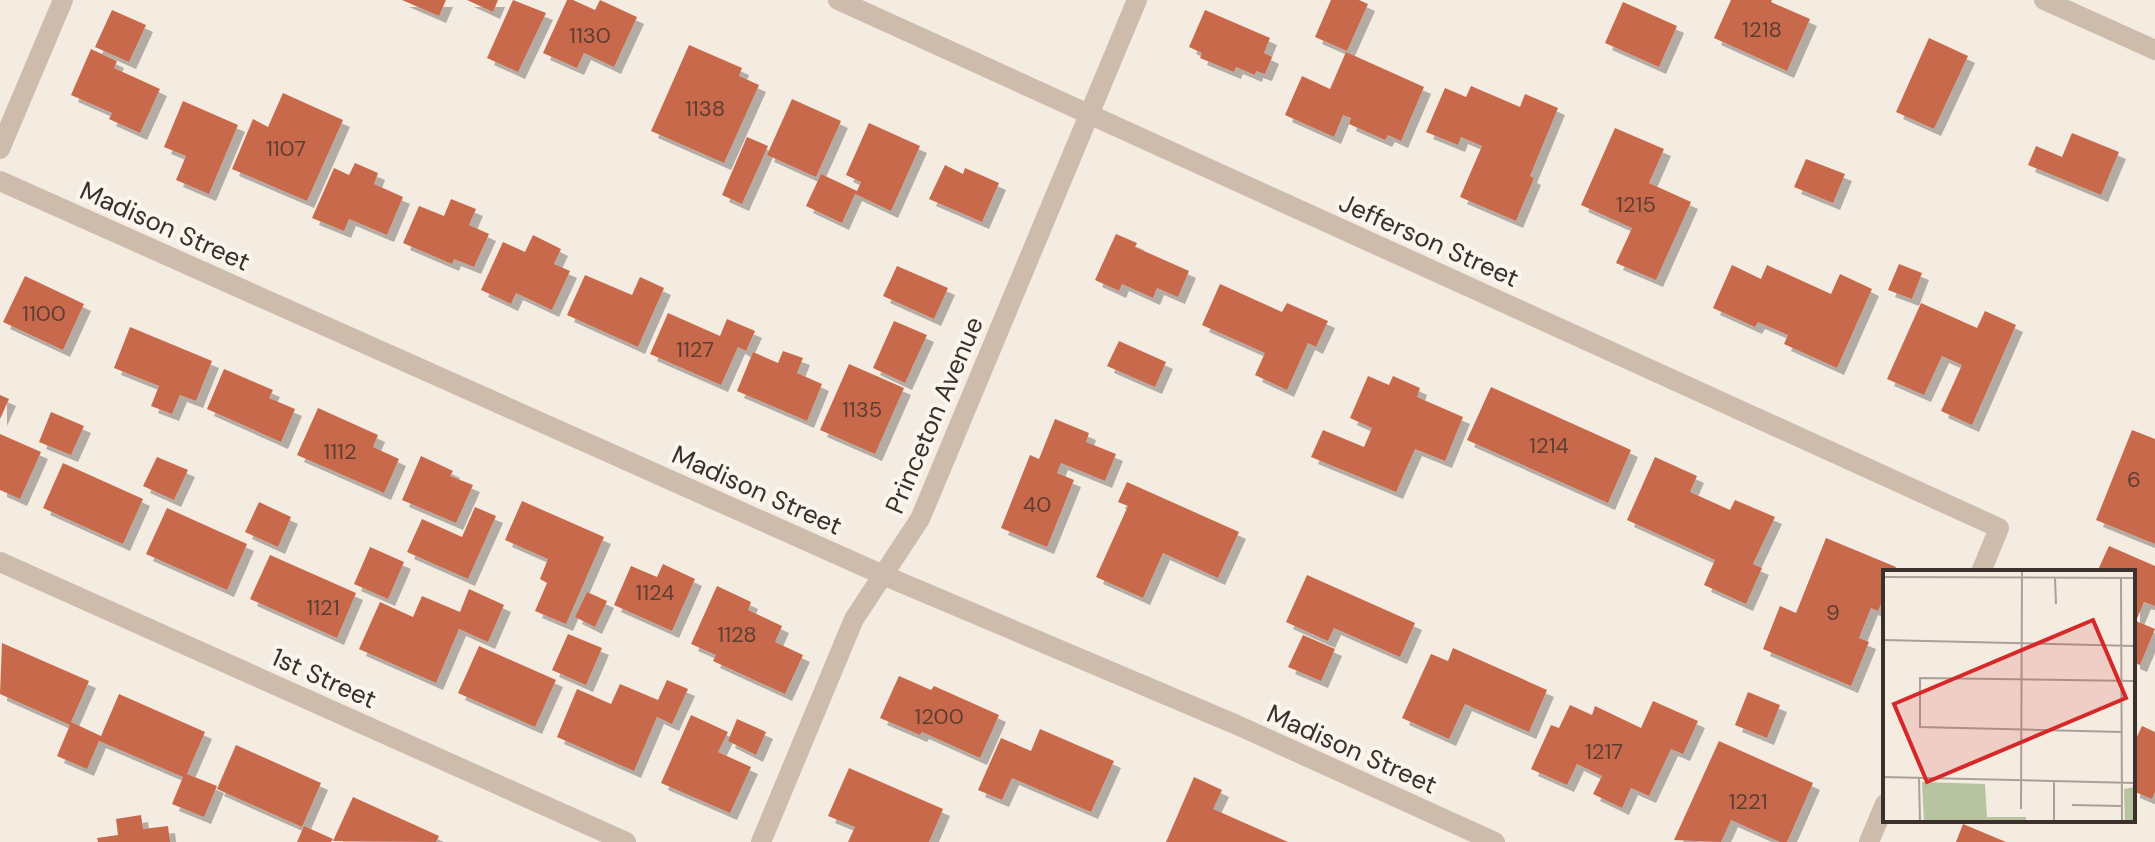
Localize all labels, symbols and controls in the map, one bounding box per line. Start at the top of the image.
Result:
house number: 1218 [1742,15,1782,44]
house number: 1130 [569,21,611,50]
house number: 1138 [685,94,725,123]
house number: 1107 [266,134,306,163]
street label: Madison Street [75,173,255,279]
street label: Jefferson Street [1334,185,1524,295]
house number: 1215 [1616,190,1656,219]
house number: 1100 [22,299,66,328]
street label: Princeton Avenue [877,311,991,519]
house number: 1127 [676,335,714,364]
house number: 1135 [842,395,882,424]
house number: 1214 [1529,431,1569,460]
house number: 1112 [323,437,357,466]
street label: Madison Street [667,437,847,543]
house number: 6 [2127,465,2141,494]
house number: 40 [1023,490,1051,519]
inset map [1883,570,2135,822]
house number: 1124 [635,578,675,607]
house number: 1121 [306,593,340,622]
house number: 9 [1826,598,1840,627]
house number: 1128 [717,620,757,649]
street label: 1st Street [266,640,382,716]
street label: Madison Street [1262,696,1442,802]
house number: 1200 [914,702,964,731]
house number: 1217 [1585,737,1623,766]
house number: 1221 [1728,787,1768,816]

